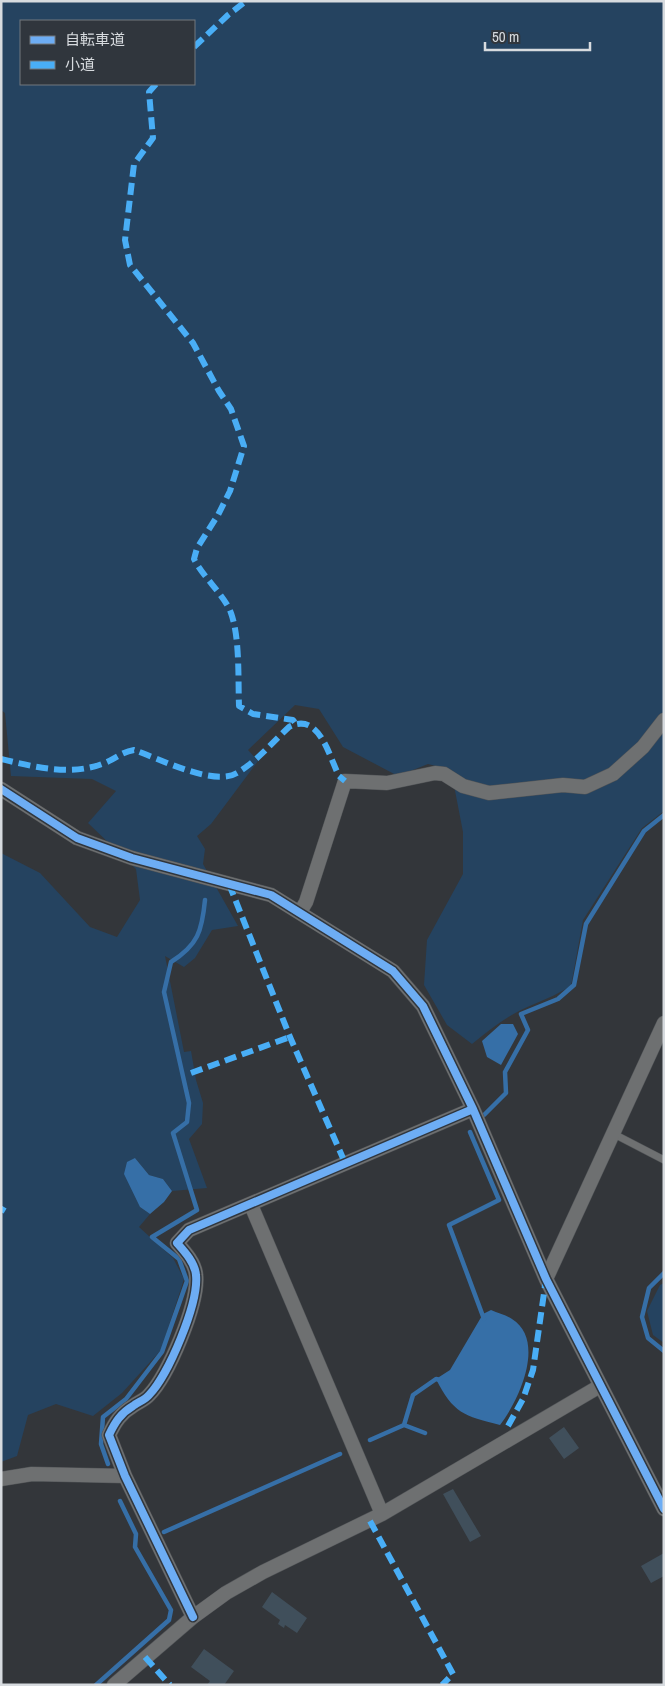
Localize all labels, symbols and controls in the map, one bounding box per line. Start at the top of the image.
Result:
legend [20,20,195,85]
scale bar [485,20,590,52]
text: 50 m [492,26,519,47]
text: 自転車道 [65,29,125,50]
text: 小道 [65,54,95,75]

